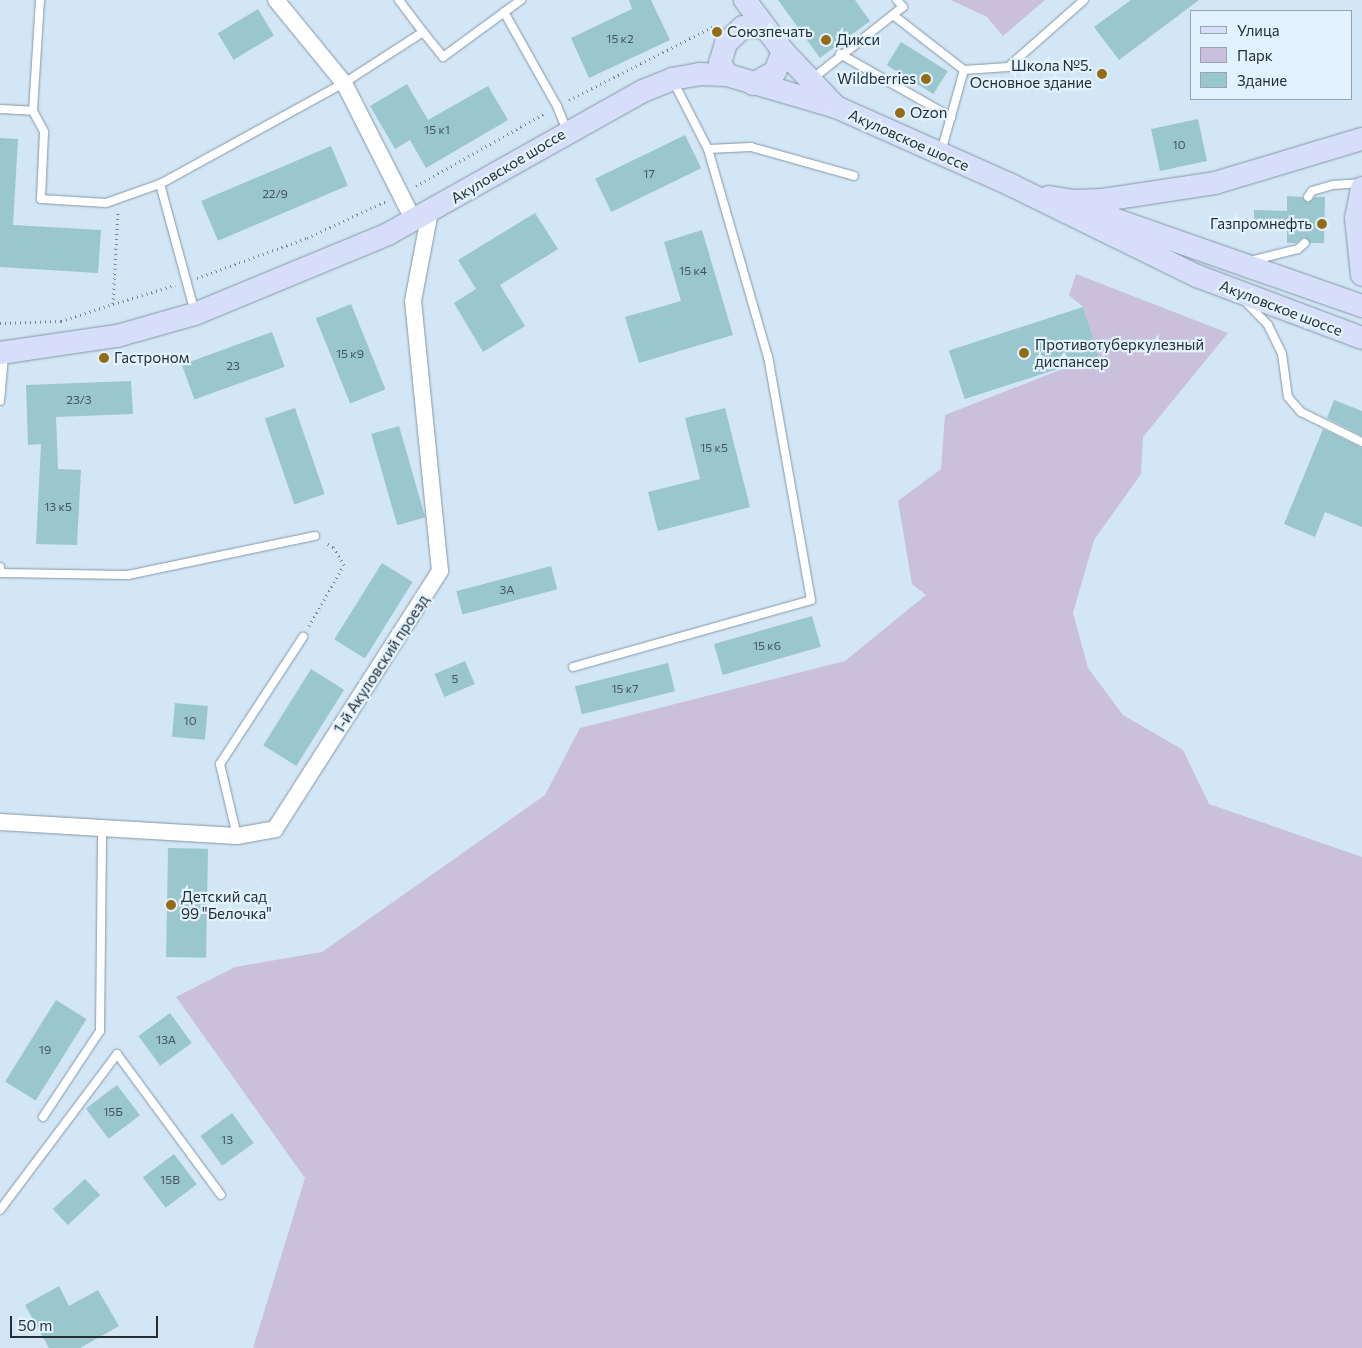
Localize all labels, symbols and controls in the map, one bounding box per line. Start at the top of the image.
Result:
legend [1190,10,1352,100]
text: Улица [1237,21,1279,39]
place label: Союзпечать [727,23,813,41]
marker: Союзпечать [711,26,723,38]
place label: Дикси [836,31,880,49]
house number: 15 к2 [606,32,634,46]
marker: Дикси [820,34,832,46]
text: Парк [1237,46,1273,64]
place label: Школа №5. Основное здание [970,56,1092,91]
marker: Школа №5. Основное здание [1096,68,1108,80]
place label: Wildberries [837,70,916,88]
text: Здание [1237,71,1287,89]
marker: Wildberries [920,73,932,85]
place label: Ozon [910,104,947,122]
street label: Акуловское шоссе [846,105,972,175]
marker: Ozon [894,107,906,119]
house number: 15 к1 [424,123,450,137]
street label: Акуловское шоссе [448,125,568,207]
house number: 10 [1173,138,1185,152]
house number: 17 [643,167,655,181]
house number: 22/9 [262,187,288,201]
place label: Газпромнефть [1210,215,1312,233]
marker: Газпромнефть [1316,218,1328,230]
house number: 15 к4 [679,264,707,278]
street label: Акуловское шоссе [1217,276,1345,340]
place label: Противотуберкулезный диспансер [1035,335,1204,370]
marker: Противотуберкулезный диспансер [1017,346,1031,360]
house number: 15 к9 [336,347,364,361]
place label: Гастроном [114,349,189,367]
marker: Гастроном [98,352,110,364]
house number: 23 [226,359,240,373]
house number: 23/3 [66,393,92,407]
house number: 15 к5 [700,441,728,455]
house number: 13 к5 [44,500,72,514]
house number: 3А [500,583,514,597]
street label: 1-й Акуловский проезд [330,592,432,736]
house number: 15 к6 [753,639,781,653]
house number: 5 [452,672,458,686]
house number: 15 к7 [611,682,639,696]
house number: 10 [184,714,196,728]
place label: Детский сад 99 "Белочка" [181,887,272,922]
marker: Детский сад 99 "Белочка" [165,899,177,911]
house number: 13А [156,1033,176,1047]
house number: 19 [39,1043,51,1057]
house number: 15Б [103,1105,123,1119]
house number: 13 [221,1133,233,1147]
house number: 15В [160,1173,180,1187]
scale bar [12,1306,160,1338]
text: 50 m [18,1316,52,1334]

